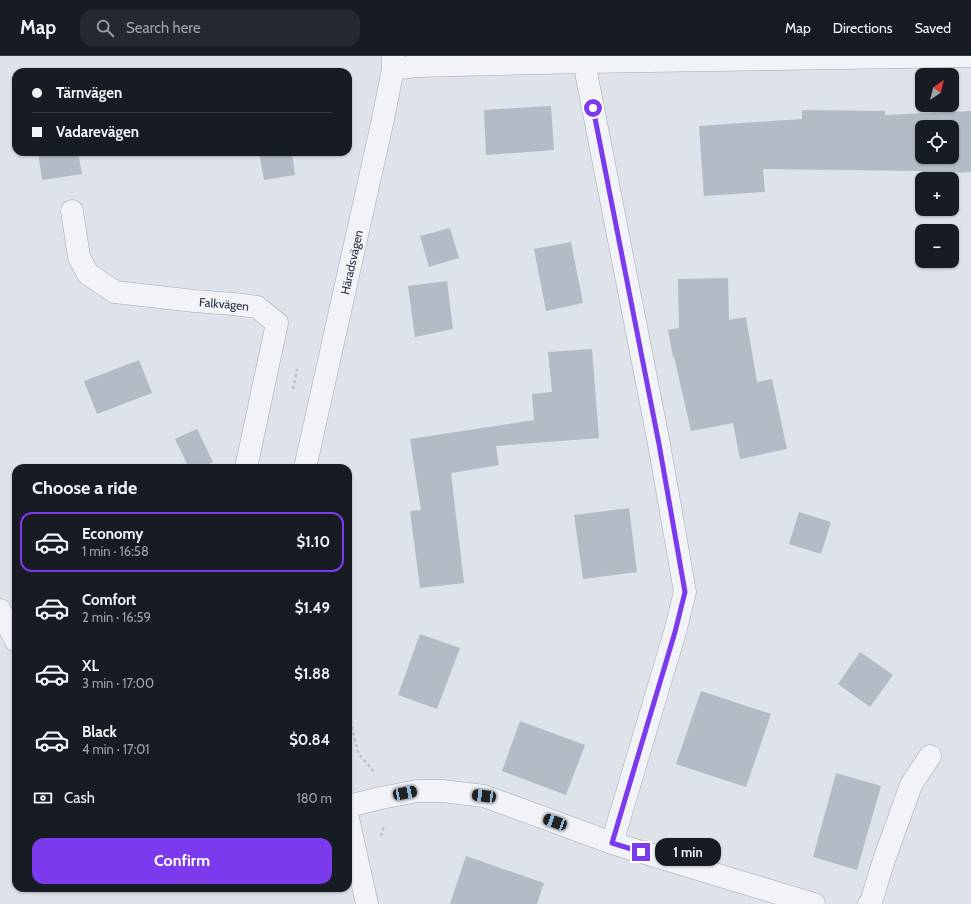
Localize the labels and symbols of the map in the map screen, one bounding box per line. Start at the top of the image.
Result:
north arrow [915,68,959,112]
route start [584,99,602,117]
street label: Häradsvägen [337,228,366,296]
street label: Falkvägen [199,294,250,313]
car [392,785,418,801]
car [471,789,497,803]
car [542,812,568,832]
callout: 1 min [655,838,721,866]
route end [632,843,650,861]

